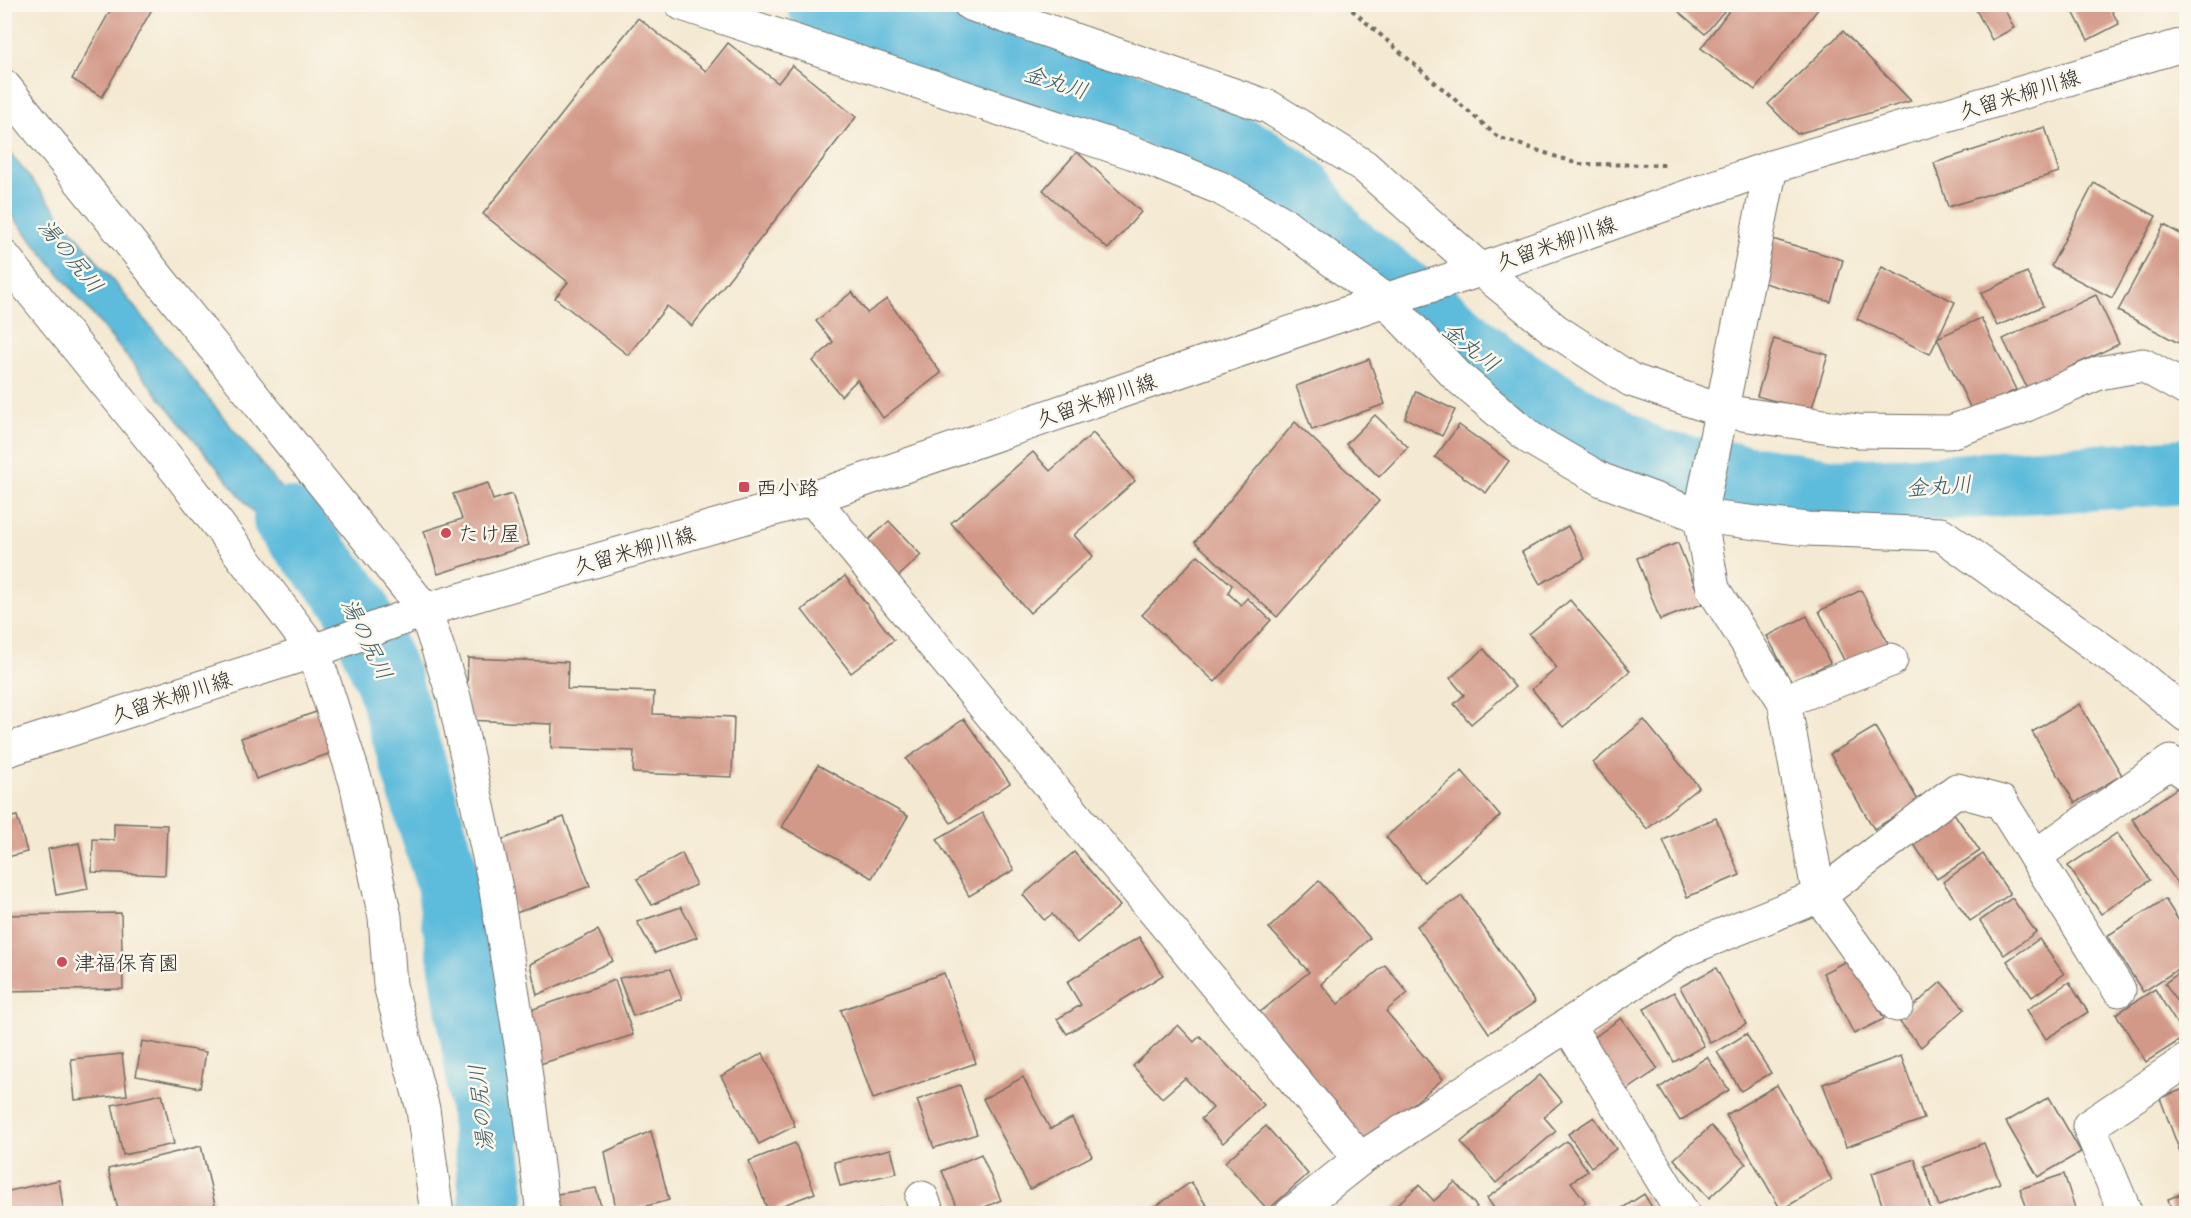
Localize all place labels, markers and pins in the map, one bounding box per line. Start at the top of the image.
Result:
place label: 西小路 [756,475,819,500]
marker: 西小路 [737,480,751,494]
place label: たけ屋 [458,521,521,546]
marker: たけ屋 [439,526,453,540]
place label: 津福保育園 [74,950,179,975]
marker: 津福保育園 [55,955,69,969]

